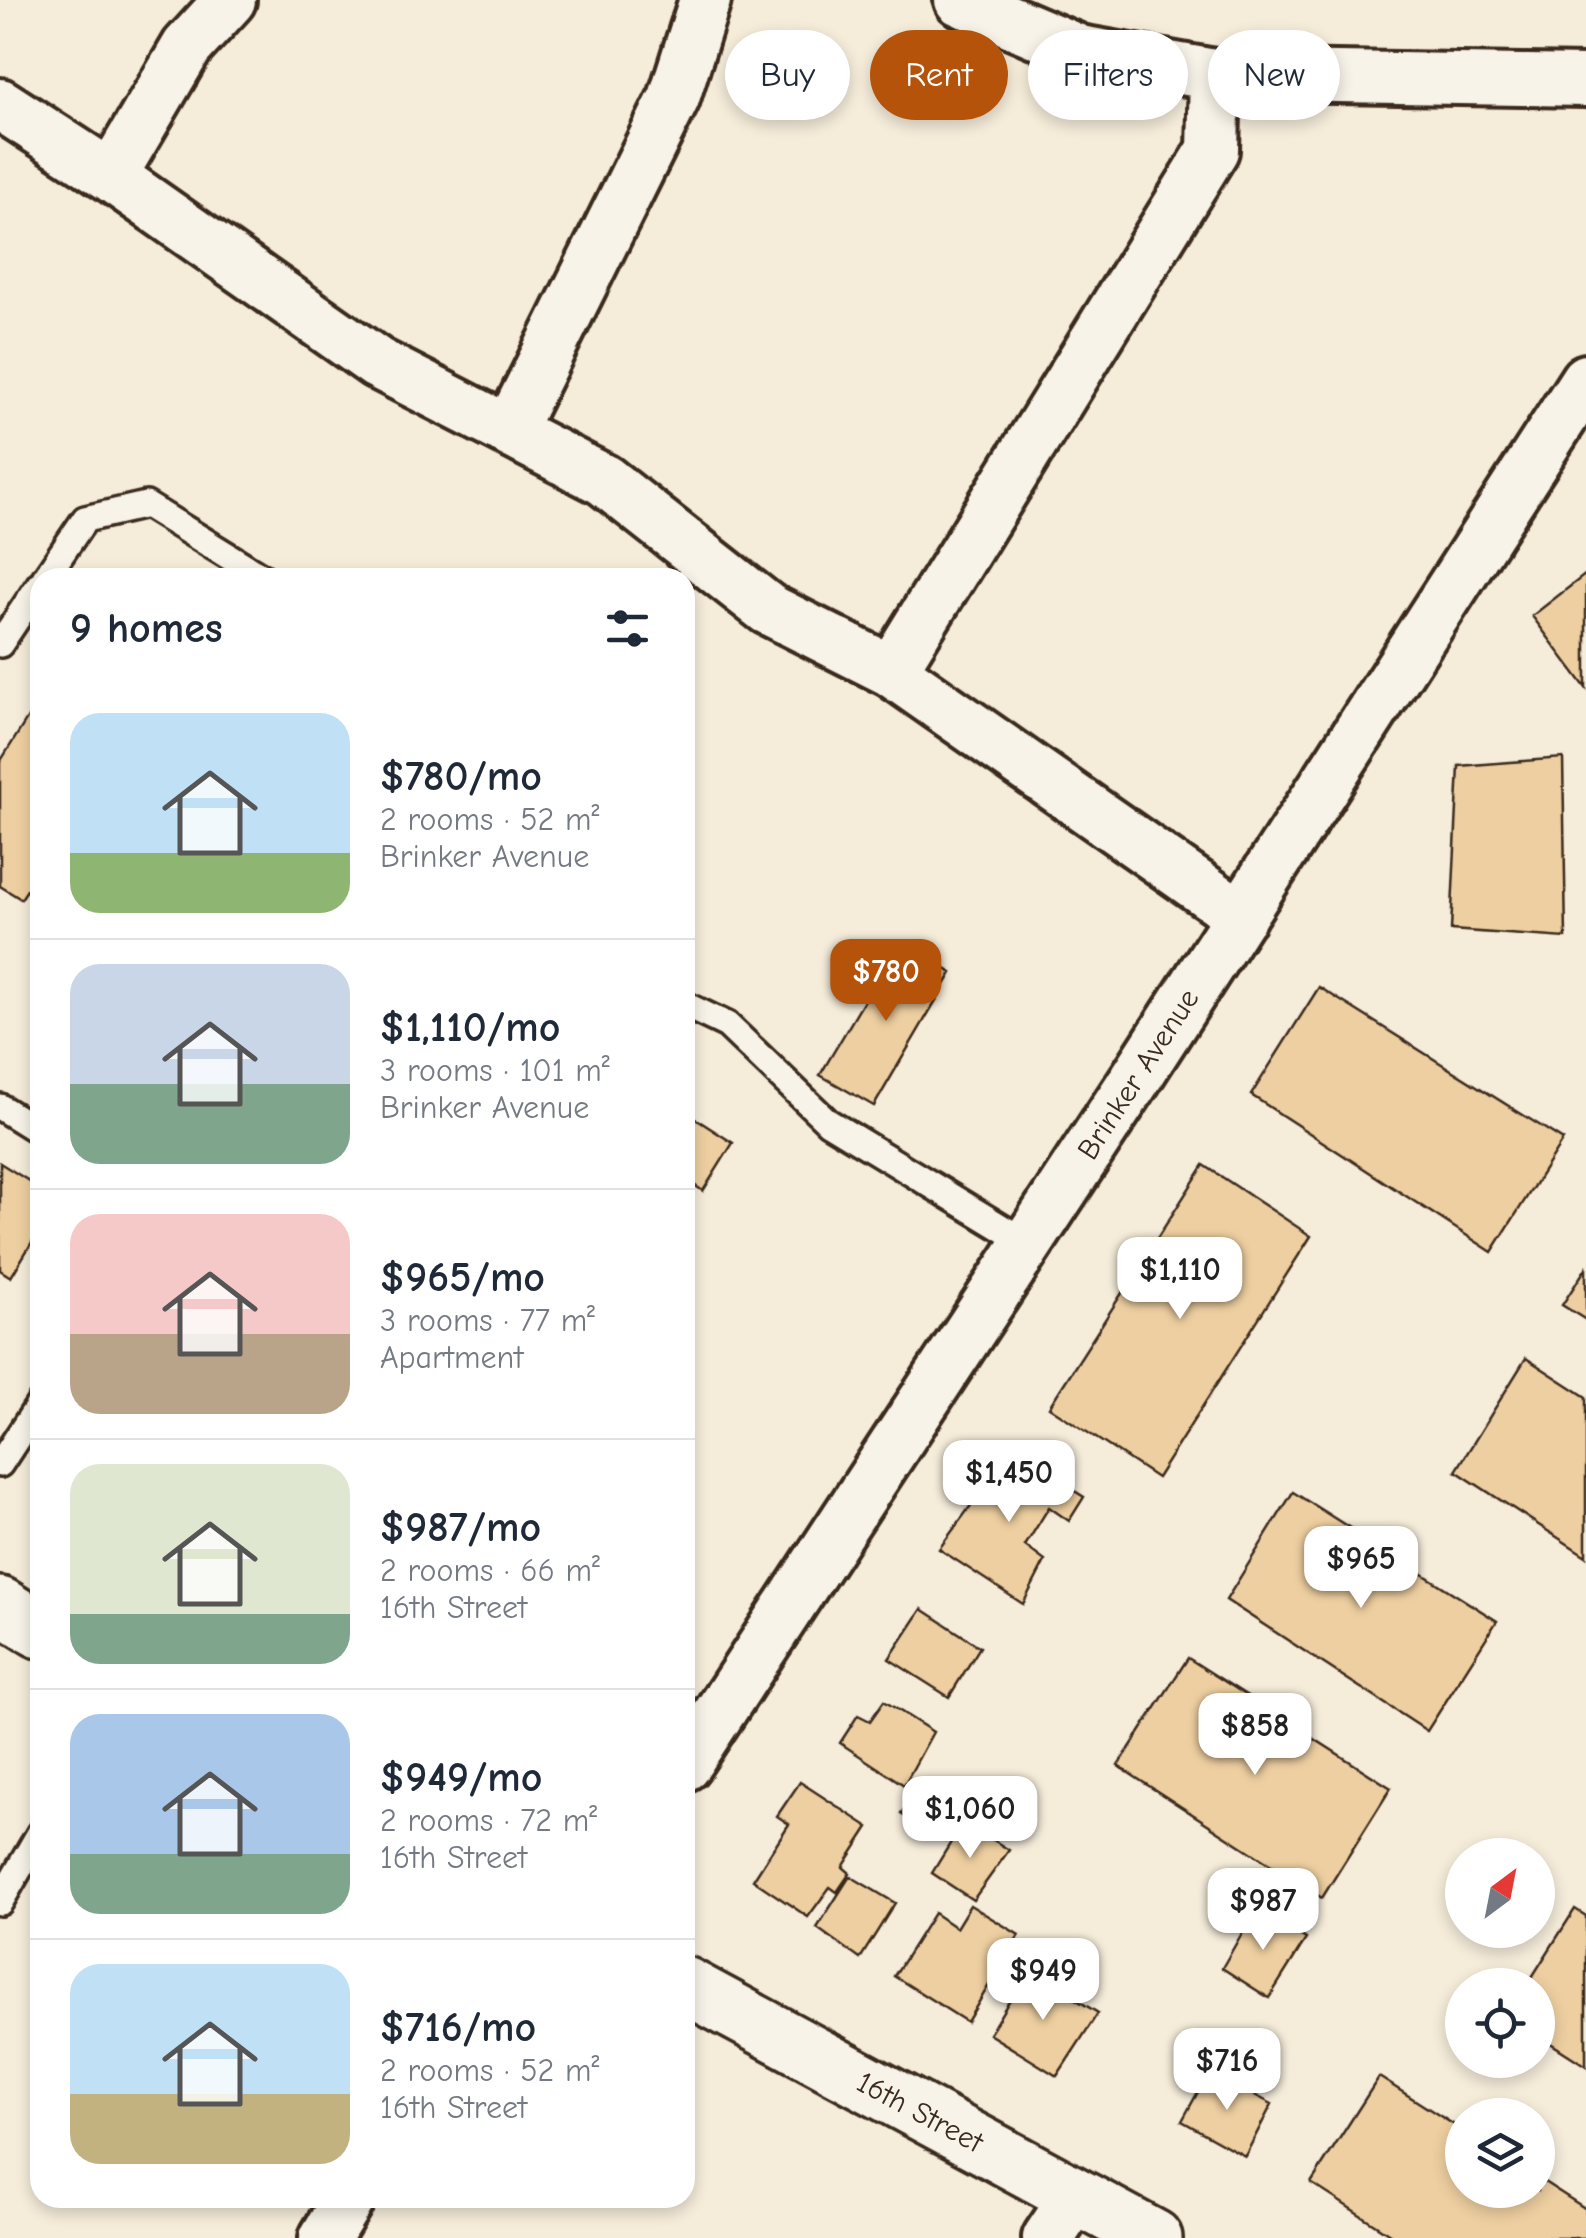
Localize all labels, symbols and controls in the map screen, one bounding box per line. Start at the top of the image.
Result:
chip: Buy [725,30,850,120]
chip: Rent [870,30,1008,120]
chip: Filters [1028,30,1188,120]
chip: New [1208,30,1340,120]
icon: filters [600,601,655,656]
text: 9 homes [70,604,223,653]
text: $780/mo [380,752,542,801]
icon: home [150,753,270,873]
text: 2 rooms · 52 m² [380,801,599,838]
text: Brinker Avenue [380,838,589,875]
pin: $780 [827,939,945,1024]
text: $780 [852,953,920,990]
street label: Brinker Avenue [1070,982,1207,1166]
text: $1,110/mo [380,1003,560,1052]
icon: home [150,1004,270,1124]
text: 3 rooms · 101 m² [380,1052,610,1089]
text: Brinker Avenue [380,1089,589,1126]
pin: $1,110 [1099,1237,1261,1322]
text: $1,110 [1139,1251,1221,1288]
text: $965/mo [380,1253,545,1302]
icon: home [150,1254,270,1374]
text: 3 rooms · 77 m² [380,1302,595,1339]
text: Apartment [380,1339,523,1376]
pin: $1,450 [928,1440,1090,1525]
text: $1,450 [965,1454,1053,1491]
text: $987/mo [380,1503,541,1552]
icon: home [150,1504,270,1624]
pin: $965 [1302,1526,1420,1611]
text: $965 [1326,1540,1396,1577]
text: 2 rooms · 66 m² [380,1552,600,1589]
text: 16th Street [380,1589,527,1626]
pin: $858 [1196,1693,1314,1778]
text: $858 [1220,1707,1290,1744]
text: $949/mo [380,1753,542,1802]
icon: home [150,1754,270,1874]
pin: $1,060 [889,1776,1051,1861]
text: $1,060 [924,1790,1016,1827]
text: 2 rooms · 72 m² [380,1802,597,1839]
north arrow [1445,1838,1555,1948]
map controls [1445,1838,1555,2208]
text: 16th Street [380,1839,527,1876]
pin: $987 [1204,1868,1322,1953]
text: $987 [1230,1882,1296,1919]
pin: $949 [984,1938,1102,2023]
text: $949 [1009,1952,1077,1989]
button: locate [1445,1968,1555,2078]
text: $716/mo [380,2003,536,2052]
icon: home [150,2004,270,2124]
pin: $716 [1168,2028,1286,2113]
text: $716 [1196,2042,1258,2079]
text: 2 rooms · 52 m² [380,2052,599,2089]
street label: 16th Street [851,2065,990,2161]
text: 16th Street [380,2089,527,2126]
button: layers [1445,2098,1555,2208]

